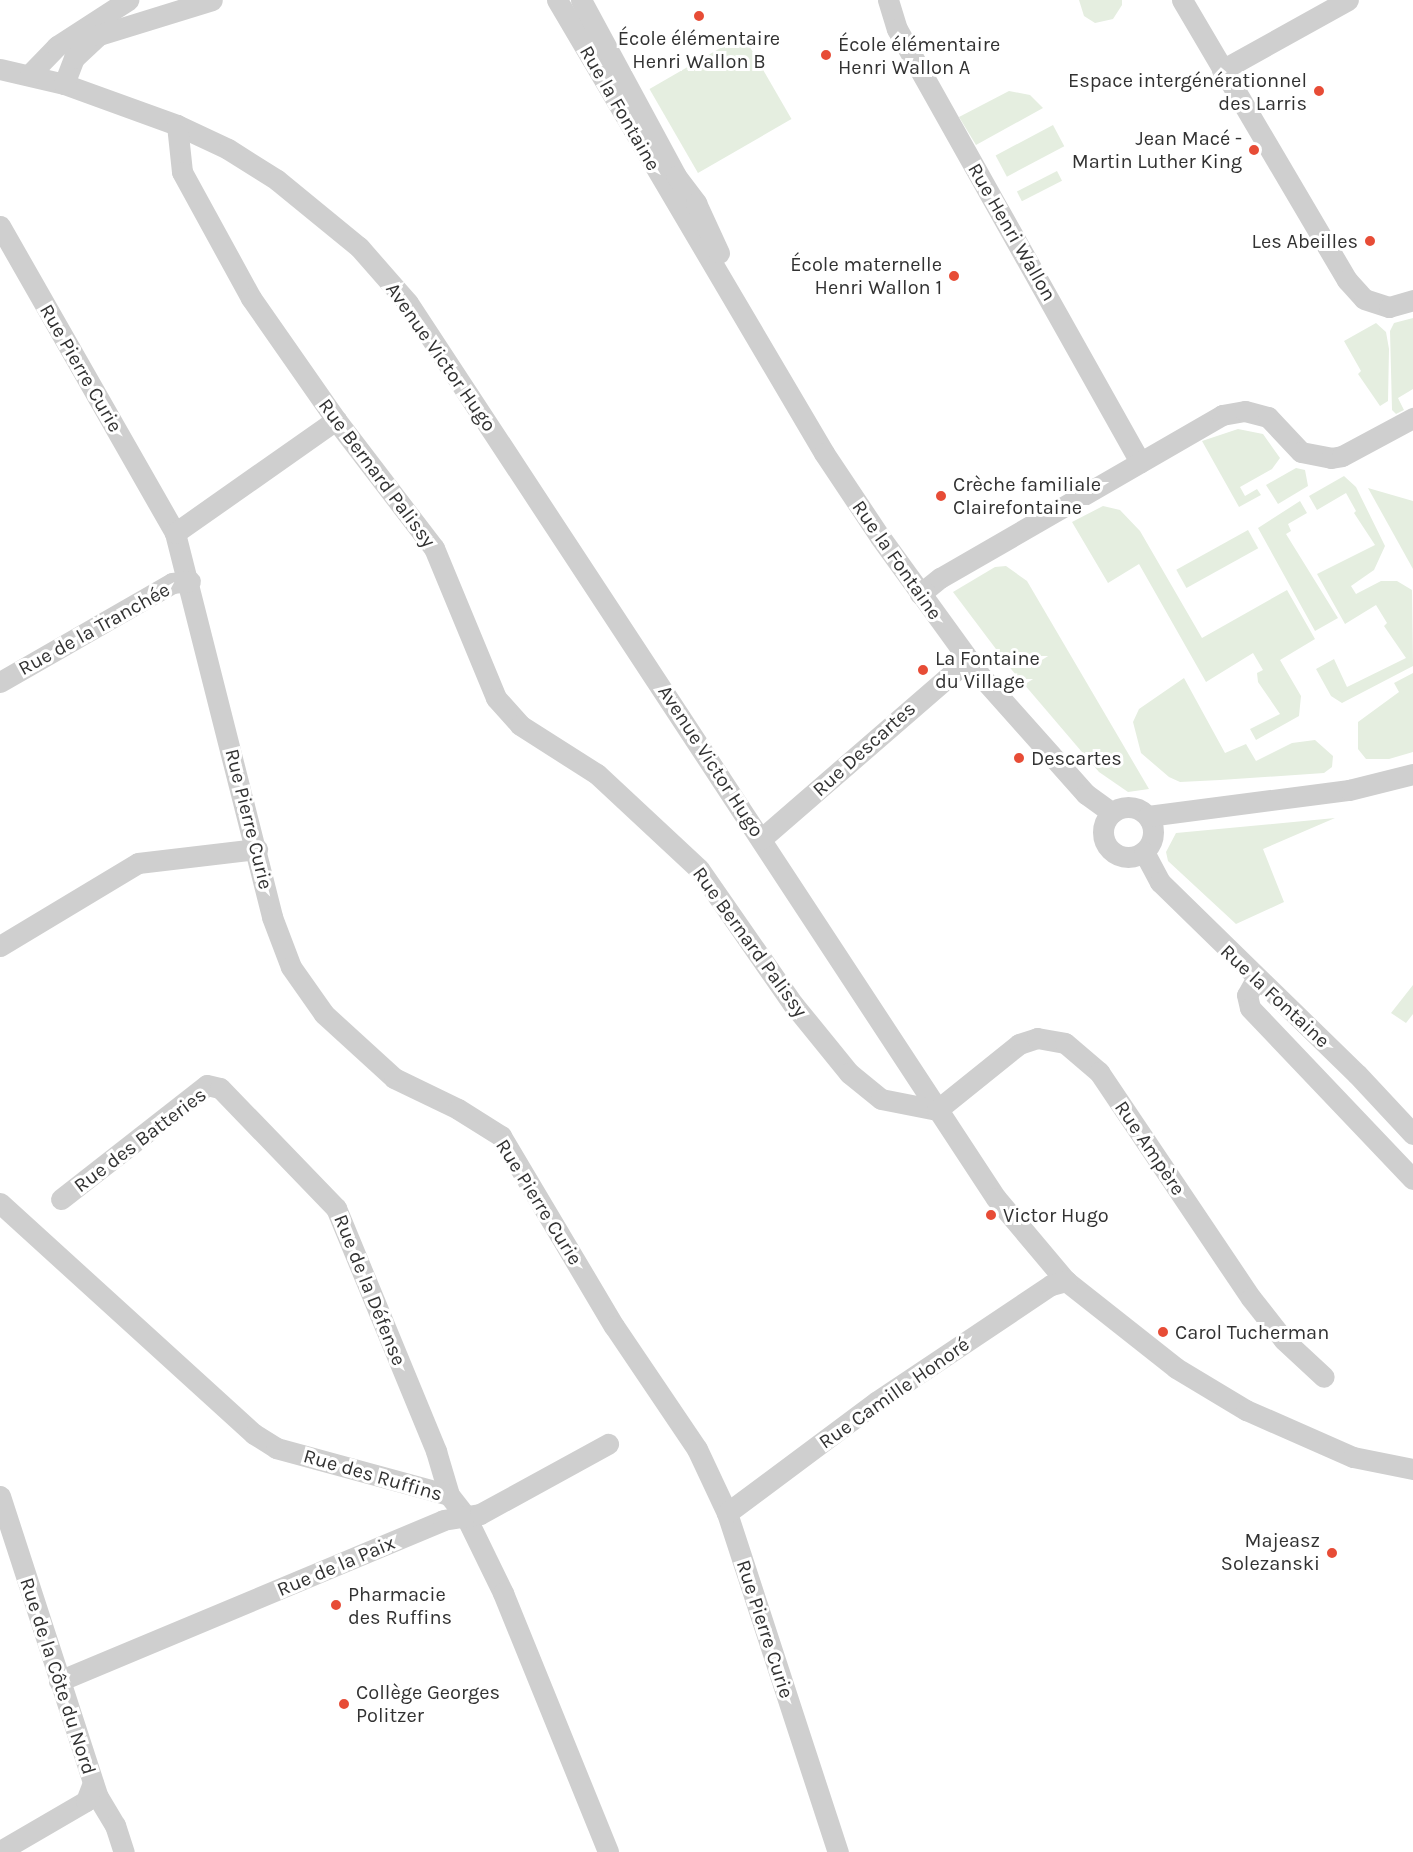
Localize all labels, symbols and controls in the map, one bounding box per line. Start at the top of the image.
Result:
marker: École élémentaire Henri Wallon B [692,9,706,23]
place label: École élémentaire Henri Wallon B [618,26,780,73]
place label: École élémentaire Henri Wallon A [838,32,1000,79]
street label: Rue la Fontaine [574,41,666,175]
marker: École élémentaire Henri Wallon A [819,48,833,62]
place label: Espace intergénérationnel des Larris [1068,68,1307,115]
marker: Espace intergénérationnel des Larris [1312,84,1326,98]
place label: Jean Macé - Martin Luther King [1072,126,1242,173]
marker: Jean Macé - Martin Luther King [1247,143,1261,157]
street label: Rue Henri Wallon [963,159,1061,305]
place label: Les Abeilles [1252,229,1358,253]
marker: Les Abeilles [1363,234,1377,248]
place label: École maternelle Henri Wallon 1 [790,252,942,299]
marker: École maternelle Henri Wallon 1 [947,269,961,283]
street label: Avenue Victor Hugo [381,278,501,436]
street label: Rue Pierre Curie [35,300,127,436]
street label: Rue Bernard Palissy [313,394,441,552]
place label: Crèche familiale Clairefontaine [953,472,1101,519]
marker: Crèche familiale Clairefontaine [934,489,948,503]
street label: Rue la Fontaine [847,496,947,624]
street label: Rue de la Tranchée [14,577,174,681]
place label: La Fontaine du Village [935,646,1040,693]
marker: La Fontaine du Village [916,663,930,677]
street label: Avenue Victor Hugo [653,681,769,841]
street label: Rue Descartes [808,697,920,801]
street label: Rue Pierre Curie [220,746,278,892]
place label: Descartes [1031,746,1122,770]
marker: Descartes [1012,751,1026,765]
street label: Rue Bernard Palissy [687,862,813,1022]
street label: Rue la Fontaine [1215,939,1335,1053]
street label: Rue des Batteries [69,1082,211,1198]
street label: Rue Ampère [1110,1096,1190,1200]
street label: Rue Pierre Curie [491,1135,587,1269]
place label: Victor Hugo [1003,1203,1109,1227]
marker: Victor Hugo [984,1208,998,1222]
street label: Rue de la Défense [329,1211,411,1369]
place label: Carol Tucherman [1175,1320,1329,1344]
marker: Carol Tucherman [1156,1325,1170,1339]
street label: Rue Camille Honoré [814,1332,974,1454]
street label: Rue des Ruffins [301,1444,445,1506]
place label: Majeasz Solezanski [1221,1529,1320,1576]
street label: Rue de la Paix [273,1530,399,1602]
marker: Majeasz Solezanski [1325,1546,1339,1560]
street label: Rue Pierre Curie [731,1557,799,1701]
street label: Rue de la Côte du Nord [15,1574,101,1778]
place label: Pharmacie des Ruffins [348,1582,452,1629]
marker: Pharmacie des Ruffins [329,1598,343,1612]
place label: Collège Georges Politzer [356,1680,500,1727]
marker: Collège Georges Politzer [337,1697,351,1711]

